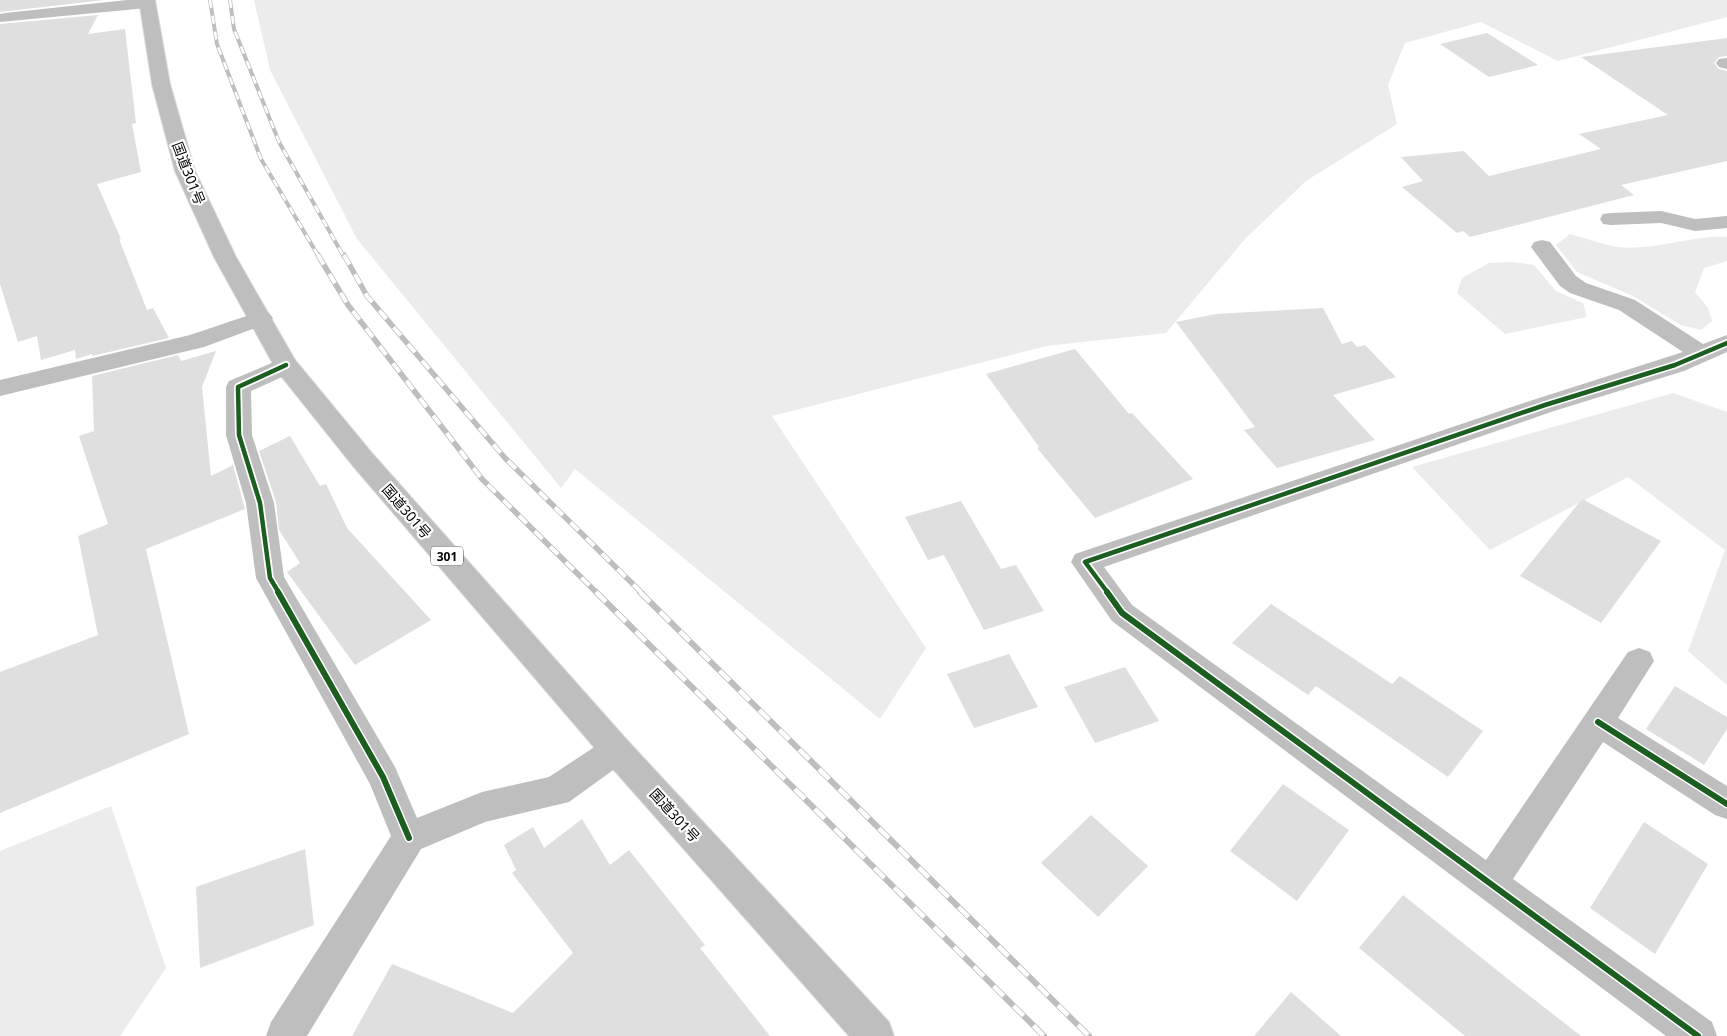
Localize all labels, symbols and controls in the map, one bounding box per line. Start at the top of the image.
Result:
street label: 国道301号 [168,139,210,207]
street label: 国道301号 [378,480,436,542]
road number: 301 [431,546,463,566]
street label: 国道301号 [646,784,704,846]

